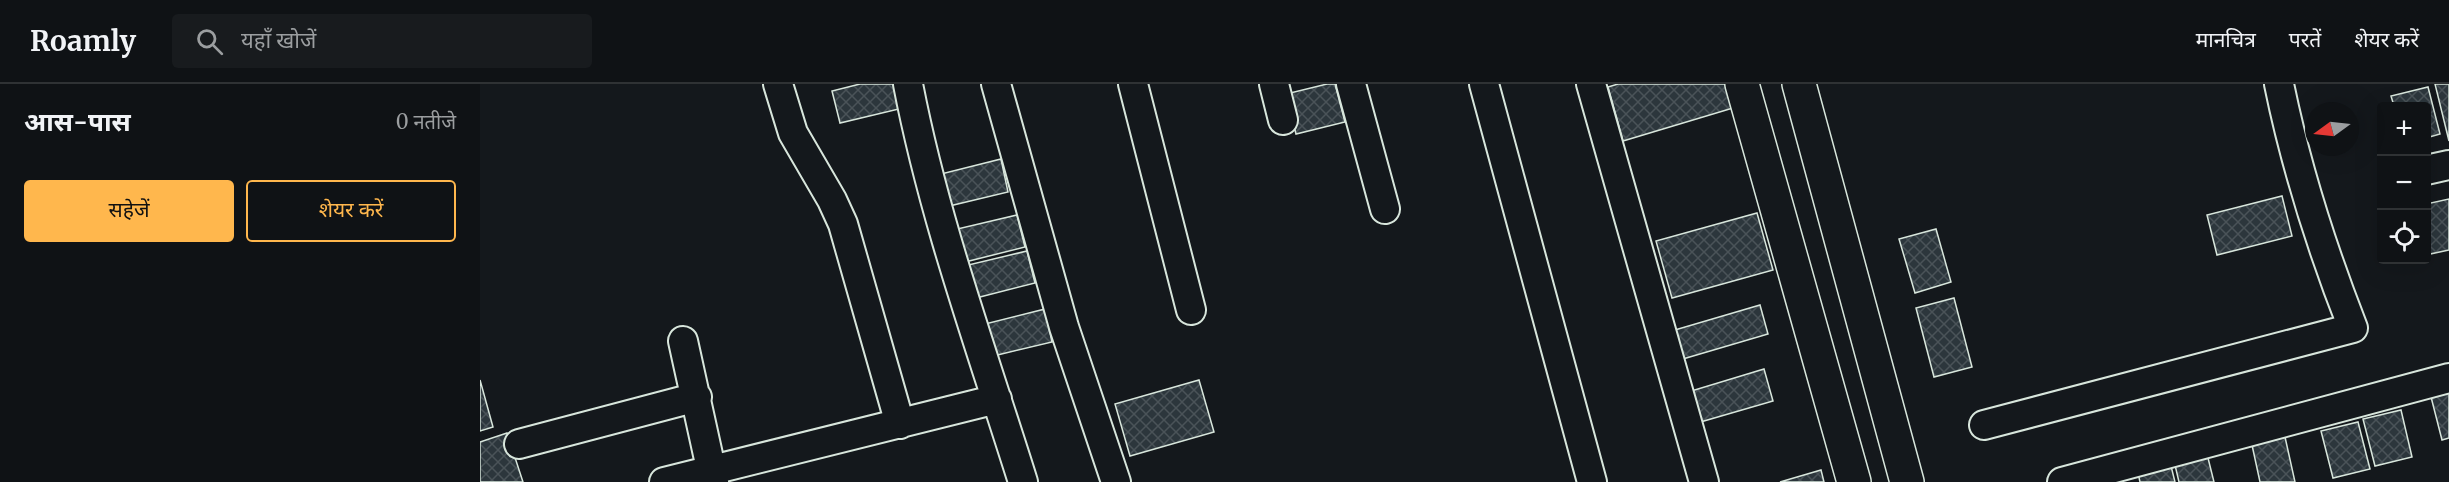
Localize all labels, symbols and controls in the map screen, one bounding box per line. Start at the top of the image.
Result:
search box [172,14,592,68]
text: Roamly [30,23,136,59]
icon: search [193,25,226,58]
text: यहाँ खोजें [241,26,316,54]
text: मानचित्र [2196,26,2256,53]
text: परतें [2289,26,2321,53]
text: शेयर करें [2354,26,2419,53]
north arrow [2305,102,2359,156]
map controls [2377,102,2431,264]
button: + [2377,102,2431,156]
text: आस-पास [24,105,131,138]
text: 0 नतीजे [396,109,456,134]
button: − [2377,156,2431,210]
button: सहेजें [24,180,234,242]
button: शेयर करें [246,180,456,242]
button: locate [2377,210,2431,264]

